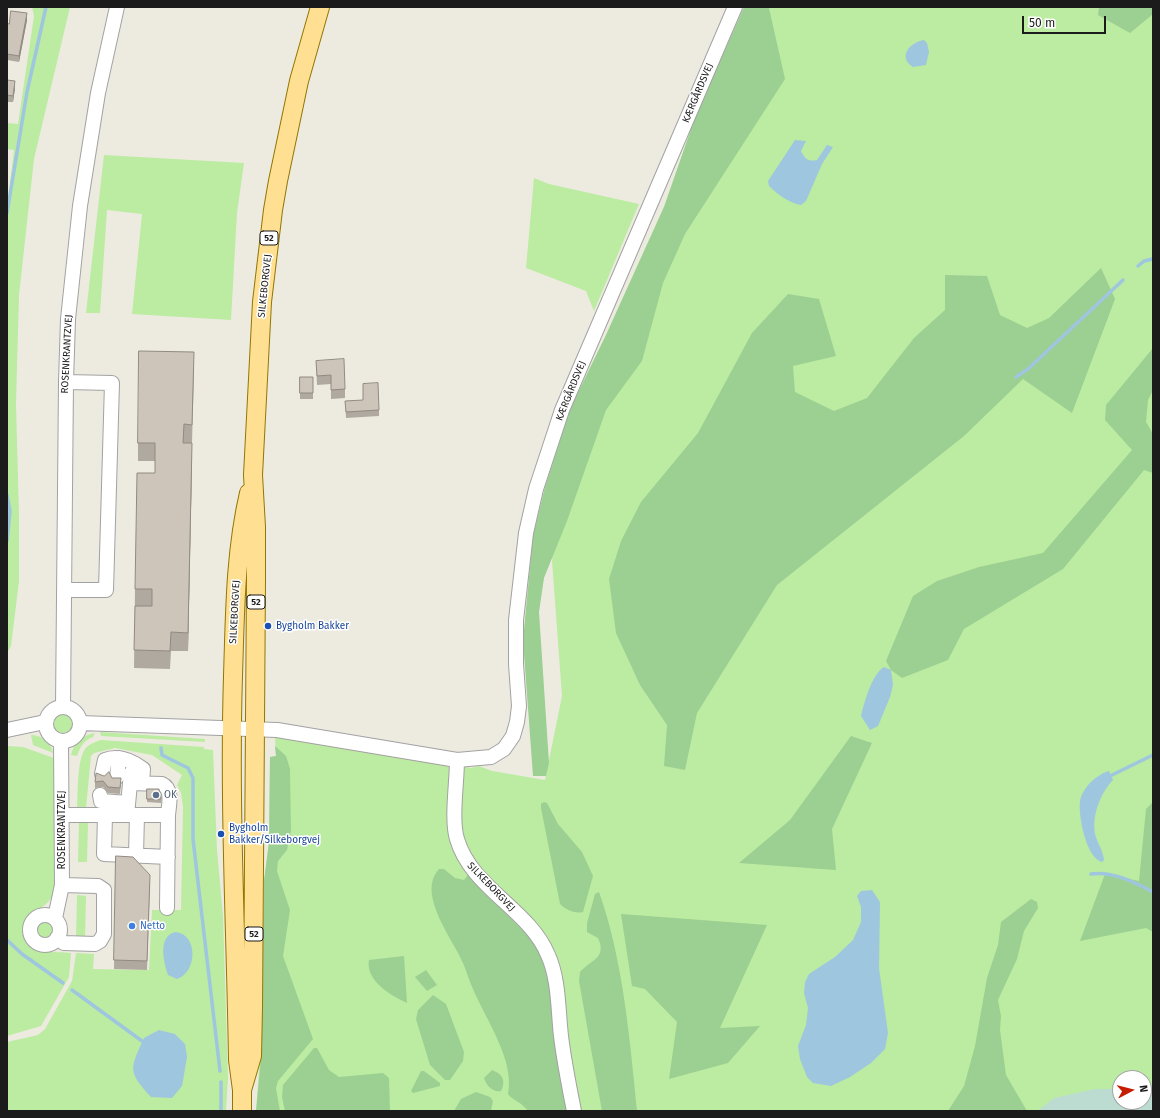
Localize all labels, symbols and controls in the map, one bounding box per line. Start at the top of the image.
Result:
scale bar [1024,8,1108,34]
text: 50 m [1029,16,1055,30]
street label: KÆRGÅRDSVEJ [680,61,716,125]
road number: 52 [260,231,278,245]
street label: SILKEBORGVEJ [256,254,274,318]
street label: ROSENKRANTZVEJ [59,314,75,394]
street label: KÆRGÅRDSVEJ [554,359,588,423]
street label: SILKEBORGVEJ [227,580,243,644]
road number: 52 [247,595,265,609]
place label: Bygholm Bakker [276,620,349,632]
marker: Bygholm Bakker [263,621,273,631]
place label: OK [164,789,177,801]
street label: ROSENKRANTZVEJ [56,790,68,870]
marker: OK [151,790,161,800]
place label: Bygholm Bakker/Silkeborgvej [229,822,320,846]
marker: Bygholm Bakker/Silkeborgvej [216,829,226,839]
street label: SILKEBORGVEJ [465,860,517,914]
place label: Netto [140,920,165,932]
marker: Netto [127,921,137,931]
road number: 52 [245,927,263,941]
north arrow [1112,1070,1152,1110]
text: N [1137,1084,1150,1093]

